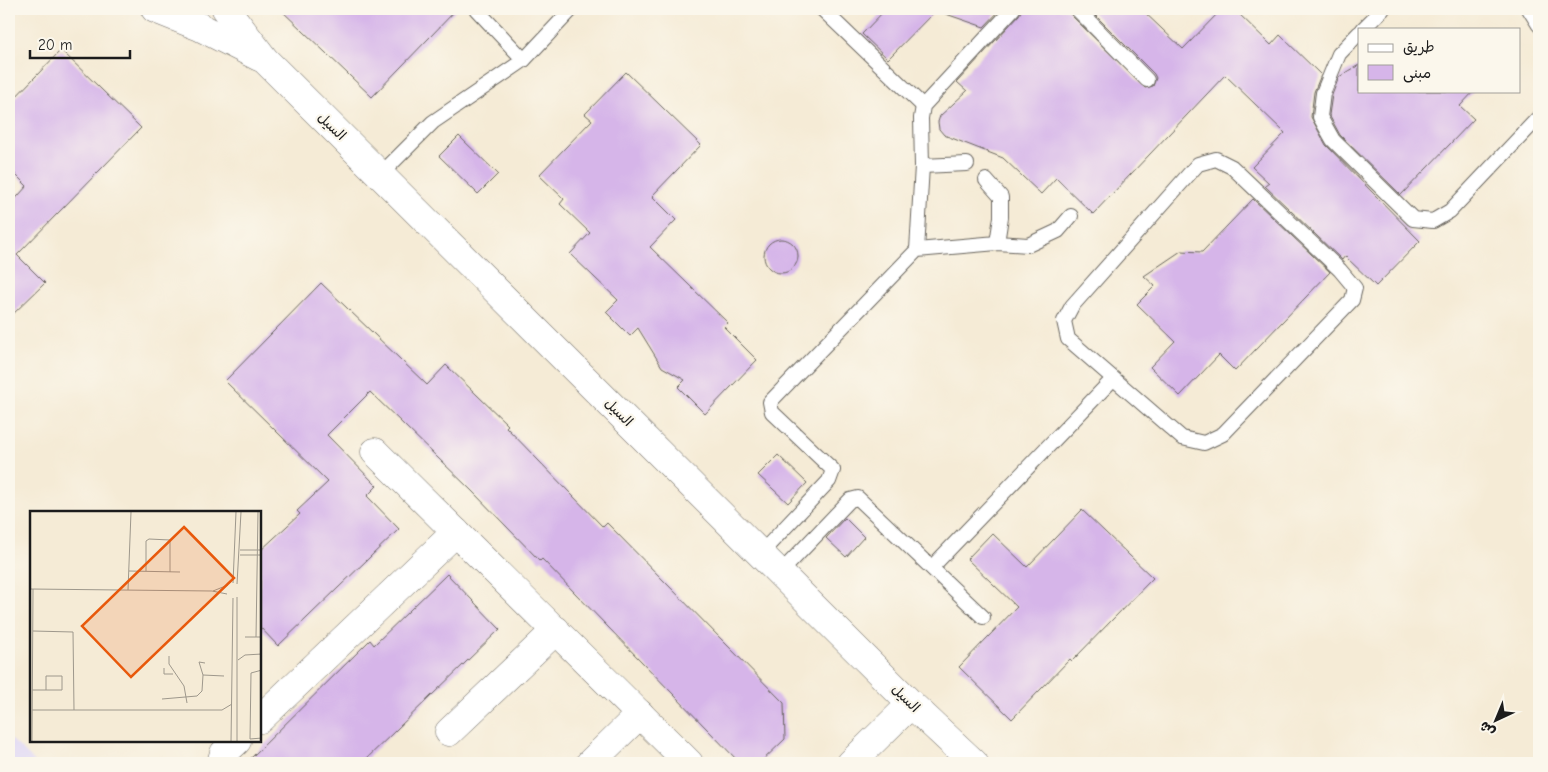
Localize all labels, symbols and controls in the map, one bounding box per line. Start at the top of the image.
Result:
scale bar [30,28,130,60]
legend [1358,28,1520,92]
text: 20 m [38,36,72,54]
text: طريق [1403,38,1435,56]
text: مبنى [1403,64,1431,83]
street label: السيل [314,109,349,144]
street label: السيل [601,395,636,430]
inset map [30,511,261,742]
street label: السيل [888,681,923,716]
north arrow [1470,694,1520,744]
text: ش [1476,718,1499,740]

